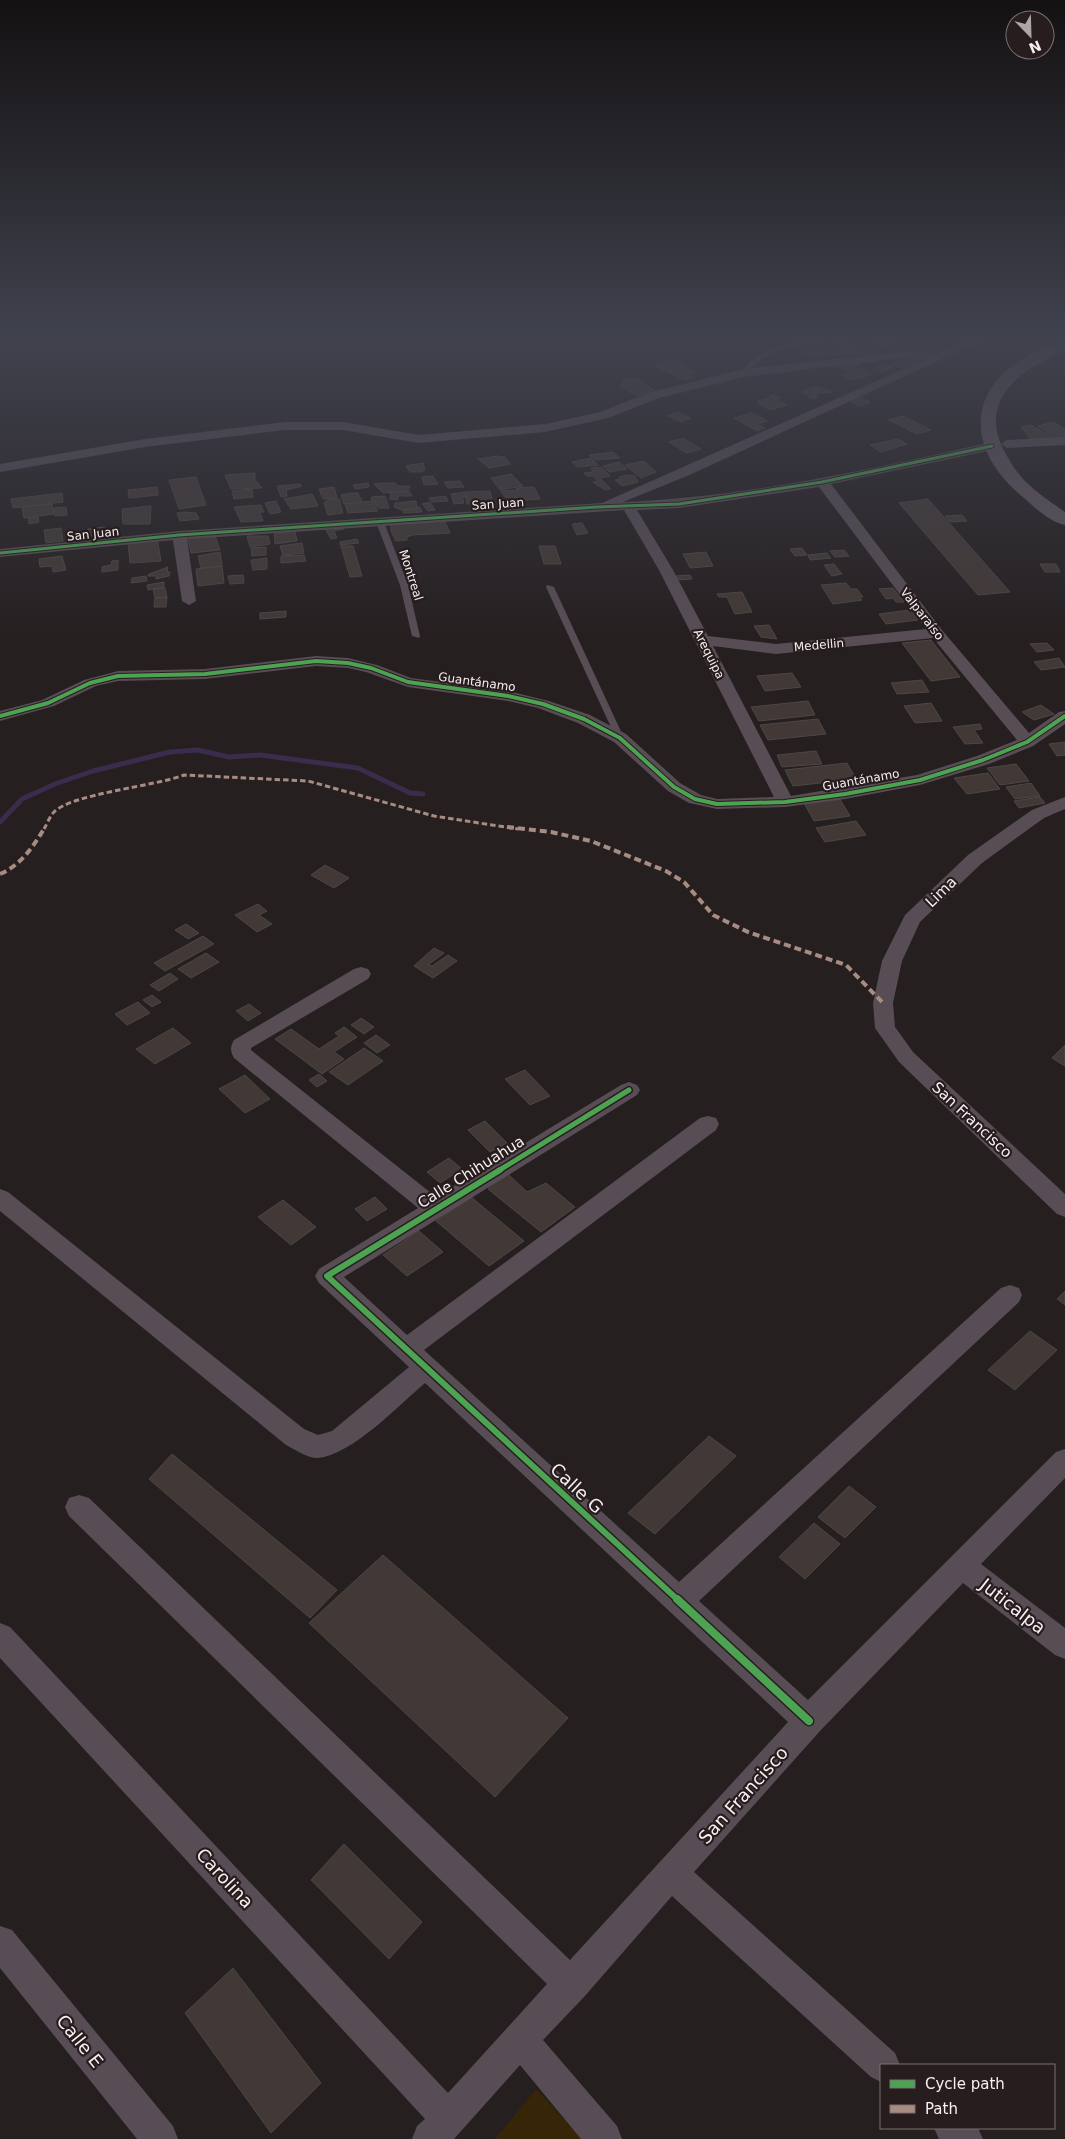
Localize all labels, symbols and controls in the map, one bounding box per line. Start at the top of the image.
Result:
north arrow [1005,10,1055,60]
text: N [1027,37,1044,57]
street label: San Juan [471,495,525,513]
street label: San Juan [66,524,120,544]
street label: Montreal [396,548,426,602]
street label: Valparaíso [897,585,947,643]
street label: Arequipa [691,627,727,681]
street label: Medellin [793,636,845,654]
street label: Guantánamo [437,670,517,694]
street label: Guantánamo [821,766,901,794]
street label: Lima [922,873,960,911]
street label: San Francisco [928,1078,1016,1162]
street label: Calle Chihuahua [414,1132,528,1212]
street label: Calle G [546,1458,608,1518]
street label: Juticalpa [975,1573,1050,1638]
street label: San Francisco [694,1742,792,1848]
street label: Carolina [192,1844,258,1912]
street label: Calle E [52,2010,108,2072]
legend [880,2064,1055,2129]
text: Cycle path [925,2075,1005,2093]
text: Path [925,2100,958,2118]

